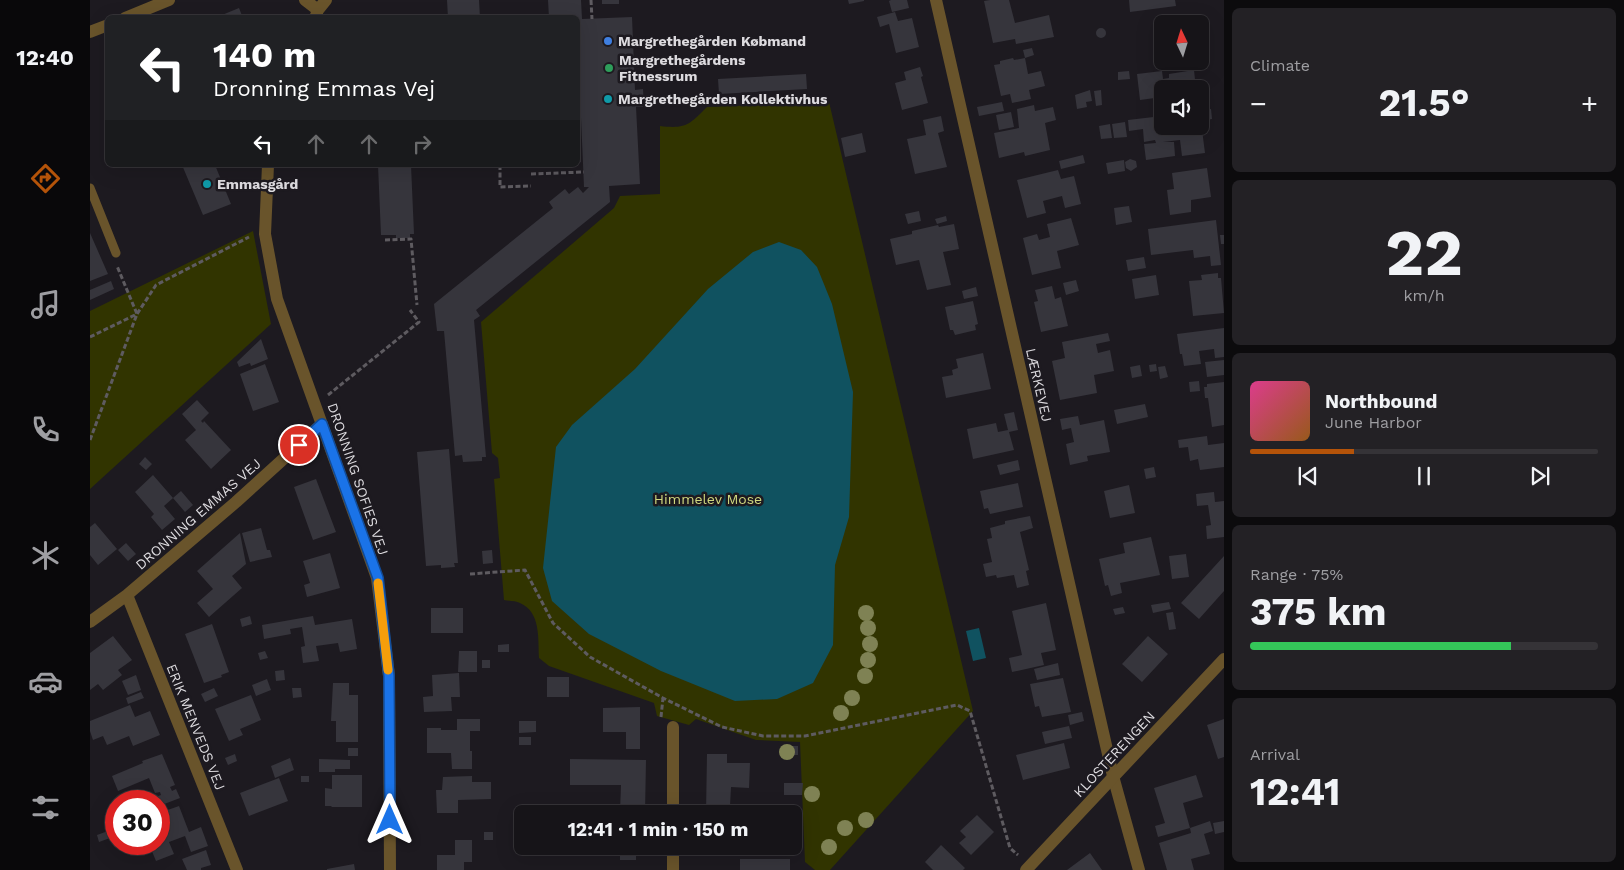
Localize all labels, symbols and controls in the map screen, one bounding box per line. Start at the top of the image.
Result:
north arrow [1154,15,1209,70]
map controls [1154,15,1209,135]
place label: Margrethegården Købmand [618,33,806,49]
text: 140 m [213,34,316,76]
icon: left [130,35,195,100]
marker: Margrethegården Købmand [602,35,614,47]
text: 12:40 [16,45,74,70]
place label: Margrethegårdens Fitnessrum [619,52,746,84]
text: Climate [1250,56,1310,75]
marker: Margrethegårdens Fitnessrum [603,62,615,74]
text: Dronning Emmas Vej [213,76,435,101]
button: sound [1154,80,1209,135]
text: 21.5° [1378,81,1470,125]
text: − [1250,87,1267,120]
text: + [1581,87,1598,120]
place label: Margrethegården Kollektivhus [618,91,828,107]
marker: Margrethegården Kollektivhus [602,93,614,105]
icon: left [249,130,277,158]
icon: ahead [302,130,330,158]
icon: ahead [355,130,383,158]
icon: right [408,130,436,158]
icon: directions [28,161,63,196]
place label: Emmasgård [217,176,298,192]
marker: Emmasgård [201,178,213,190]
text: 22 [1385,215,1463,291]
text: km/h [1403,286,1445,305]
icon: music [28,287,63,322]
street label: LÆRKEVEJ [1023,347,1055,423]
text: Northbound [1325,390,1437,413]
street label: DRONNING SOFIES VEJ [324,401,392,557]
icon: phone [28,412,63,447]
text: June Harbor [1325,413,1422,432]
pin [278,424,320,466]
icon: arrive [285,431,313,459]
street label: DRONNING EMMAS VEJ [132,455,264,573]
icon: previous [1294,462,1322,490]
icon: pause [1410,462,1438,490]
icon: next [1526,462,1554,490]
park label: Himmelev Mose [654,491,762,507]
icon: climate [28,538,63,573]
text: Range · 75% [1250,565,1343,584]
text: 375 km [1250,590,1387,634]
street label: ERIK MENVEDS VEJ [163,662,229,792]
icon: car [28,664,63,699]
street label: KLOSTERENGEN [1070,708,1158,800]
text: Arrival [1250,745,1300,764]
text: 12:41 [1250,770,1341,814]
icon: filters [28,790,63,825]
speed limit sign: 30 [105,790,170,855]
position arrow [363,793,415,845]
text: 12:41 · 1 min · 150 m [568,818,748,841]

